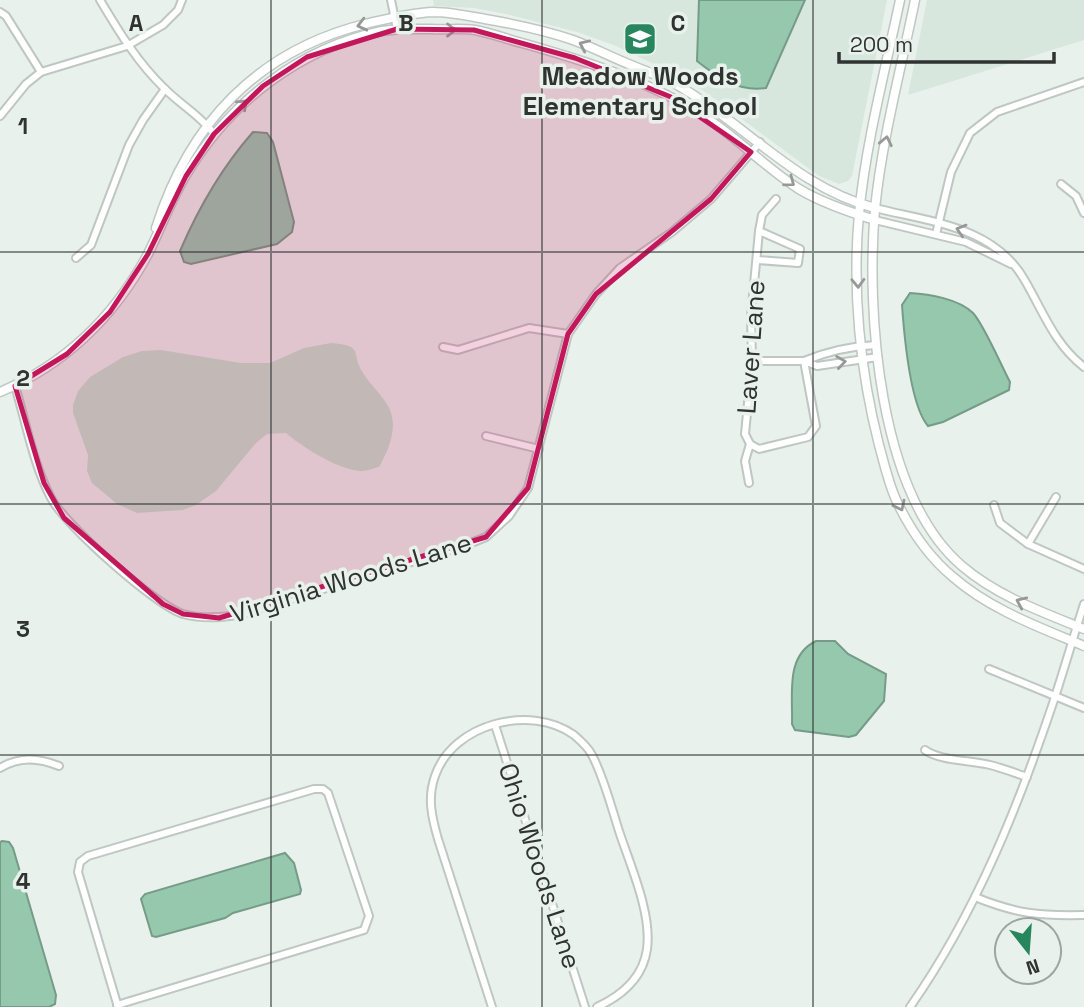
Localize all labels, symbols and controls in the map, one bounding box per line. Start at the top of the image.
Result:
text: A [129,8,144,38]
text: B [398,8,414,38]
text: C [671,8,685,38]
one-way arrow [356,17,368,31]
school or university icon: Meadow Woods Elementary School [621,20,659,58]
scale bar [839,21,1054,65]
one-way arrow [446,22,456,38]
text: 200 m [850,31,913,58]
one-way arrow [579,39,592,53]
place label: Meadow Woods Elementary School [523,59,757,123]
one-way arrow [235,99,248,112]
text: 1 [18,111,28,141]
one-way arrow [878,135,893,147]
one-way arrow [783,173,795,186]
one-way arrow [955,223,967,238]
one-way arrow [851,278,866,289]
street label: Laver Lane [729,279,773,415]
one-way arrow [835,355,846,370]
text: 2 [16,363,30,393]
one-way arrow [891,498,905,511]
street label: Virginia Woods Lane [226,525,476,631]
one-way arrow [1016,596,1029,610]
text: 3 [16,614,30,644]
street label: Ohio Woods Lane [491,759,589,973]
text: 4 [16,866,31,896]
north arrow [993,916,1063,986]
text: N [1023,953,1043,981]

